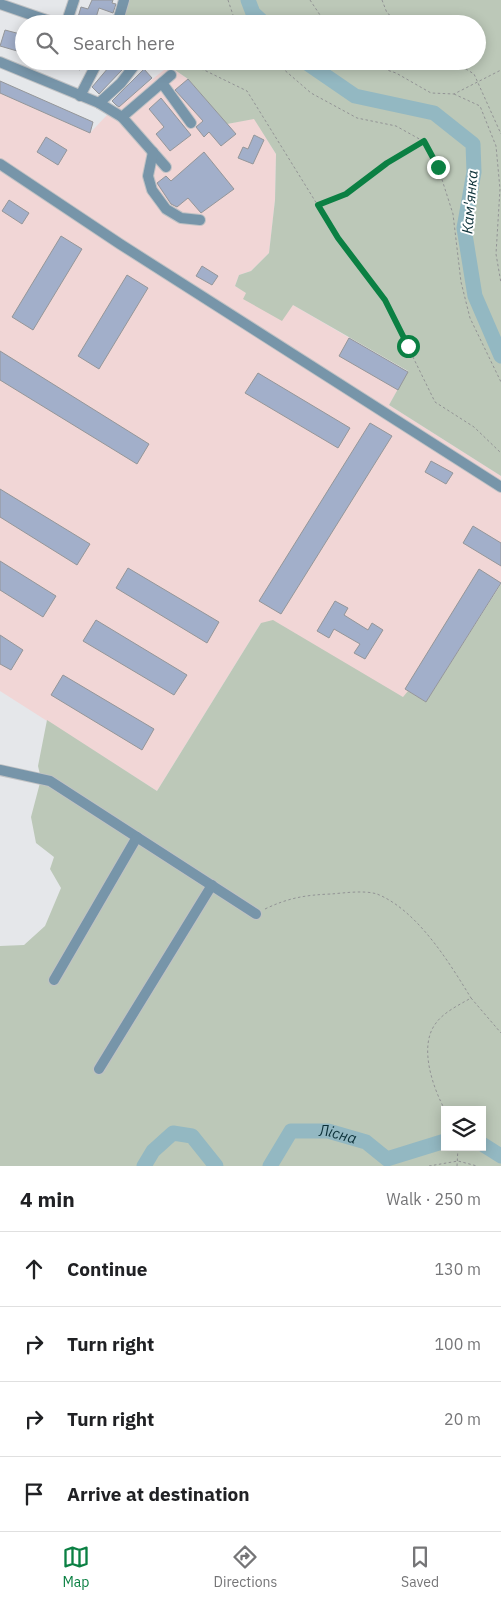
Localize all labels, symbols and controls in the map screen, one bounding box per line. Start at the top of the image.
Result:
search box [15,15,486,70]
icon: search [33,29,61,57]
text: Search here [73,31,175,55]
route end [427,156,450,179]
water label: Кам'янка [457,169,482,235]
route start [397,335,420,358]
map controls [441,1106,486,1151]
button: layers [441,1106,486,1151]
water label: Лісна [318,1121,359,1148]
text: 4 min [20,1185,75,1213]
text: Walk · 250 m [386,1189,481,1209]
icon: ahead [20,1255,48,1283]
text: Continue [67,1257,147,1281]
text: 130 m [434,1259,481,1279]
icon: right [20,1330,48,1358]
text: Turn right [67,1332,154,1356]
text: 100 m [434,1334,481,1354]
icon: right [20,1405,48,1433]
text: Turn right [67,1407,154,1431]
text: 20 m [444,1409,481,1429]
icon: arrive [20,1480,48,1508]
text: Arrive at destination [67,1482,250,1506]
tab: Map [62,1543,90,1591]
tab: Directions [214,1543,277,1591]
tab: Saved [401,1543,439,1591]

